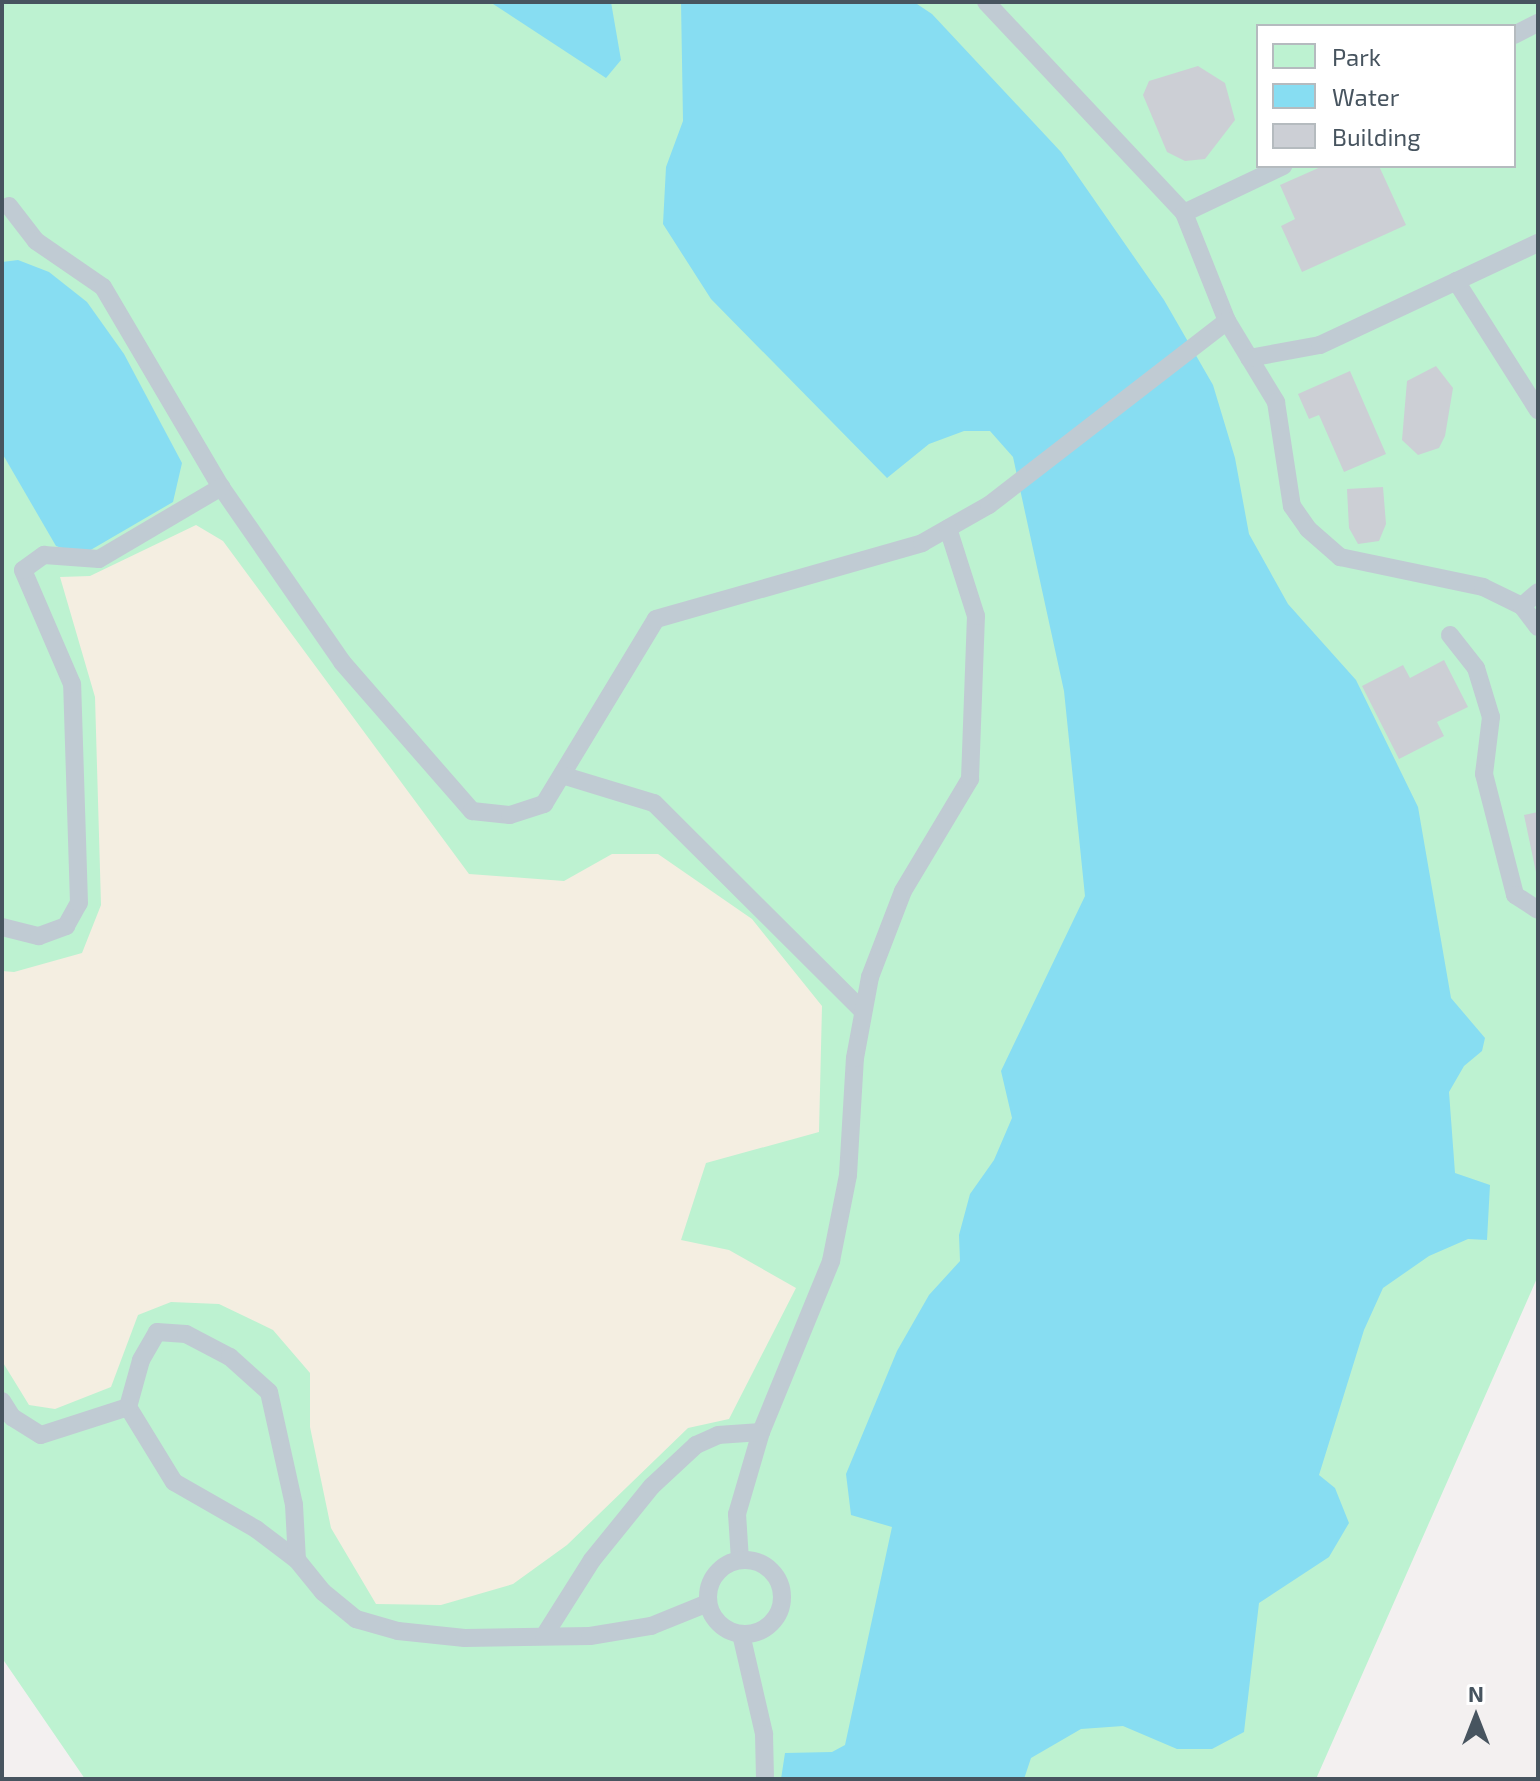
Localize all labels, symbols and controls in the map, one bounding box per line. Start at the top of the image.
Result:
legend [1256,24,1516,168]
text: Park [1332,42,1381,71]
text: Water [1332,82,1399,111]
text: Building [1332,122,1421,151]
north arrow [1436,1677,1516,1757]
text: N [1468,1680,1484,1706]

